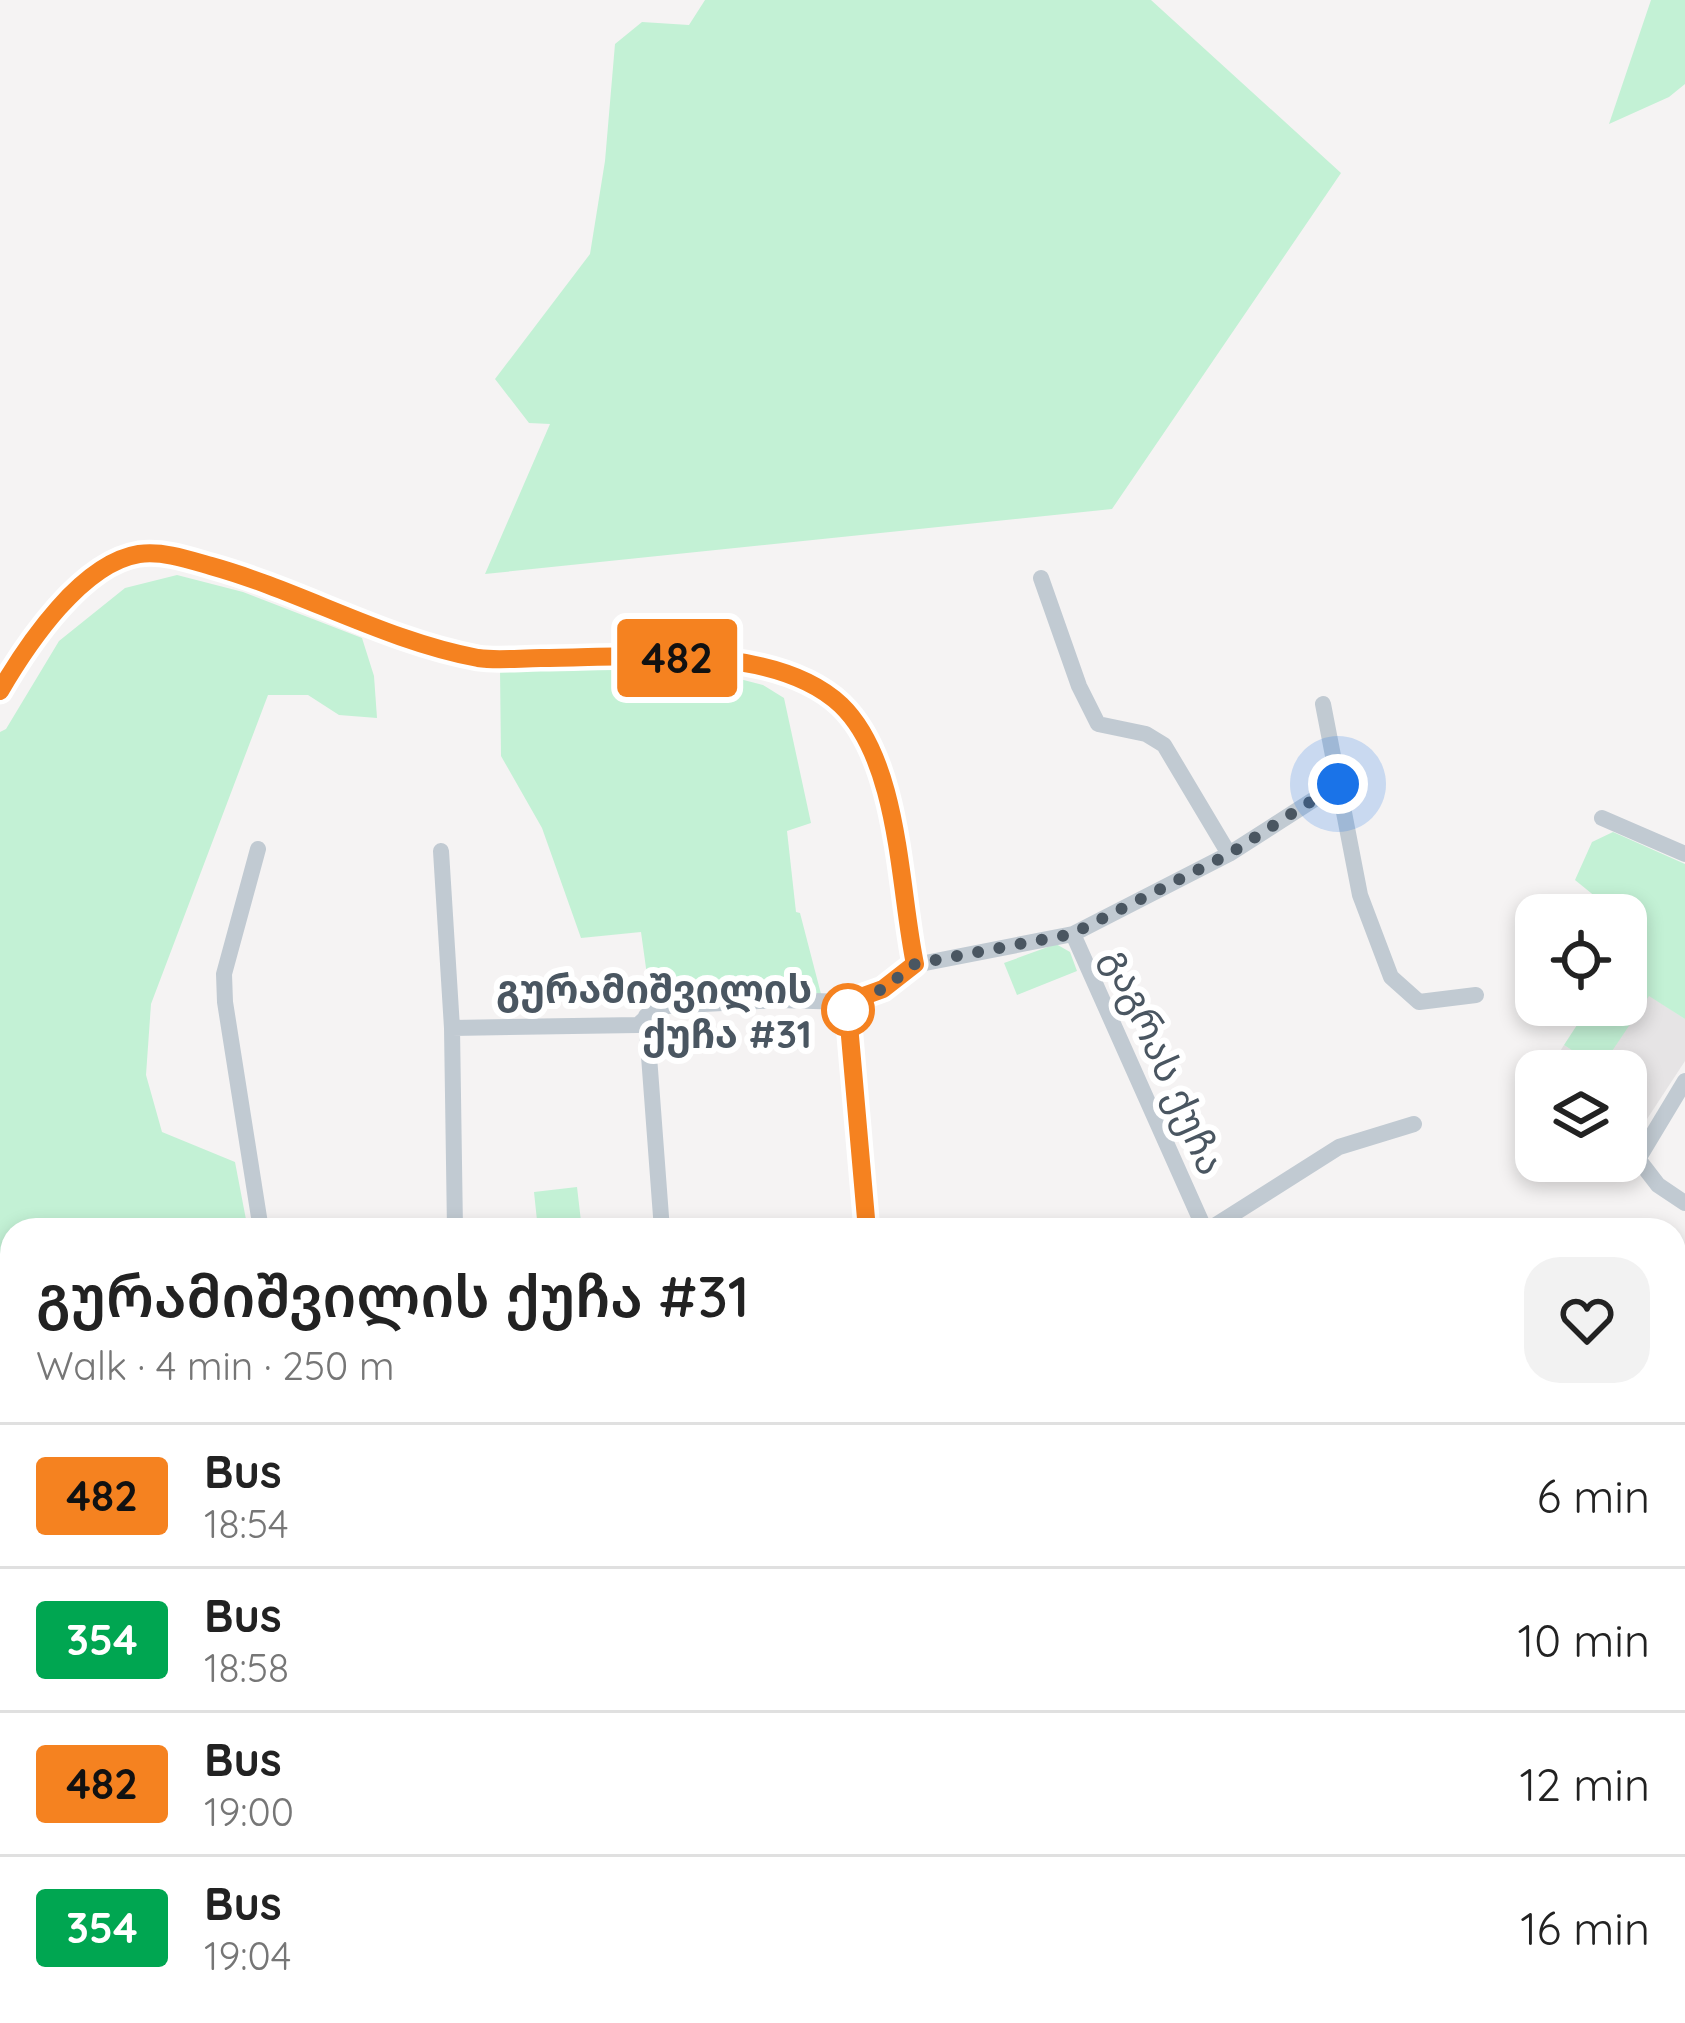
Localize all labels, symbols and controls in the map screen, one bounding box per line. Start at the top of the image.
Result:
line badge: 482 [608,619,746,697]
text: 482 [641,631,713,684]
your location [1308,754,1368,814]
map controls [1515,894,1647,1182]
button: locate [1515,894,1647,1026]
street label: გაგრას ქუჩა [1093,940,1237,1182]
place label: გურამიშვილის ქუჩა #31 [496,964,812,1058]
marker: გურამიშვილის ქუჩა #31 [823,985,873,1035]
button: layers [1515,1050,1647,1182]
button: heart [1524,1257,1650,1383]
text: გურამიშვილის ქუჩა #31 [36,1260,750,1331]
text: Walk · 4 min · 250 m [36,1341,395,1390]
text: Bus [204,1443,282,1499]
text: 6 min [1537,1468,1650,1524]
text: 482 [66,1469,138,1522]
text: 18:54 [204,1499,289,1548]
text: Bus [204,1587,282,1643]
text: 10 min [1518,1612,1650,1668]
text: 354 [66,1613,138,1666]
text: 18:58 [204,1643,289,1692]
text: Bus [204,1731,282,1787]
text: 12 min [1519,1756,1650,1812]
text: 482 [66,1757,138,1810]
text: 19:00 [204,1787,294,1836]
text: Bus [204,1875,282,1931]
text: 16 min [1520,1900,1650,1956]
text: 354 [66,1901,138,1954]
text: 19:04 [204,1931,291,1980]

